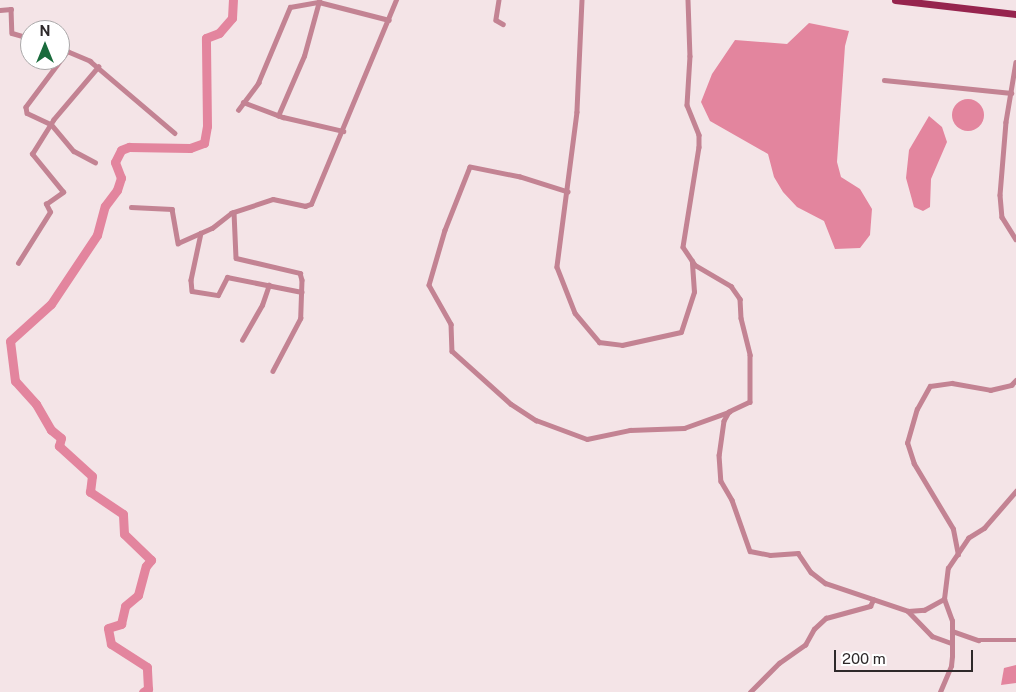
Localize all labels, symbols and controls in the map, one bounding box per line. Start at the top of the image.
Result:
north arrow [20,20,70,70]
text: N [40,23,50,39]
scale bar [836,640,975,672]
text: 200 m [842,650,886,667]

